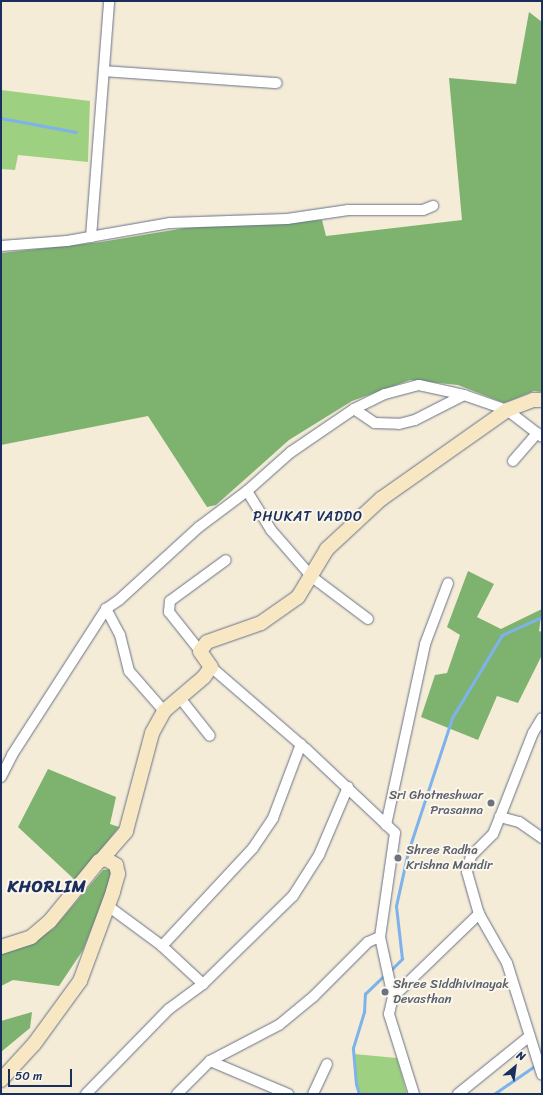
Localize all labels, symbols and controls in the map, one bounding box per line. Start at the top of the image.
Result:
district label: PHUKAT VADDO [253,509,363,525]
place label: Sri Ghotneshwar Prasanna [388,788,483,819]
marker: Sri Ghotneshwar Prasanna [486,798,496,808]
place label: Shree Radha Krishna Mandir [406,843,492,874]
marker: Shree Radha Krishna Mandir [393,853,403,863]
district label: KHORLIM [8,877,86,897]
place label: Shree Siddhivinayak Devasthan [393,977,509,1008]
marker: Shree Siddhivinayak Devasthan [380,987,390,997]
text: N [513,1046,529,1066]
north arrow [495,1047,535,1087]
scale bar [10,1061,74,1087]
text: 50 m [15,1065,42,1087]

